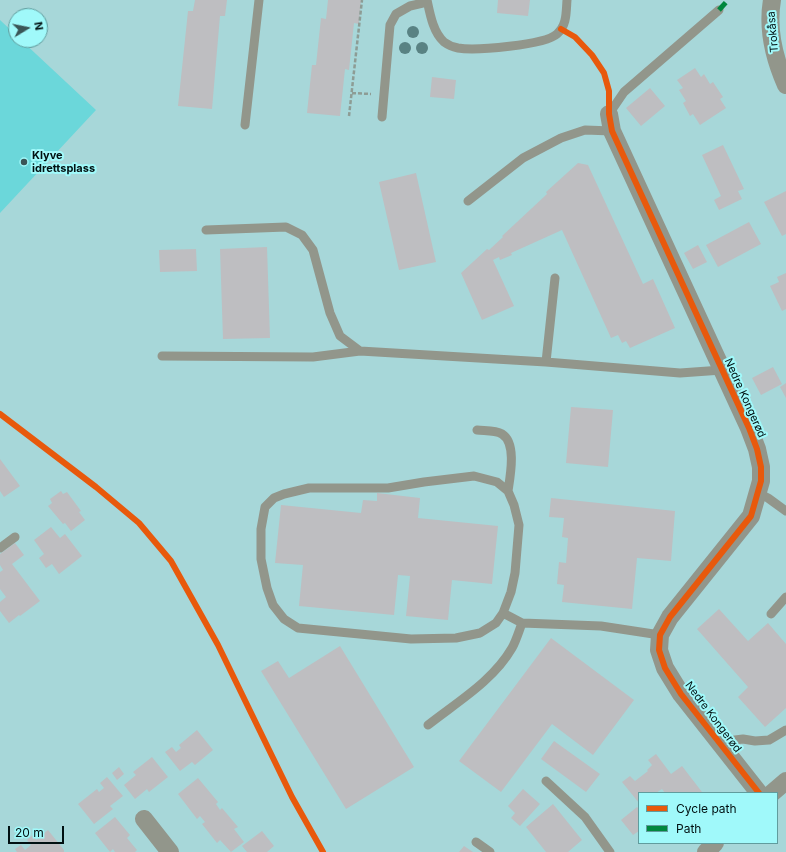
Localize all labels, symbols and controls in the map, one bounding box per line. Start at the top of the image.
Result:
north arrow [8,8,48,48]
street label: Trokåsa [765,11,781,53]
text: N [31,21,46,31]
place label: Klyve idrettsplass [32,149,95,175]
marker: Klyve idrettsplass [19,157,29,167]
street label: Nedre Kongerød [722,356,768,440]
street label: Nedre Kongerød [682,679,744,755]
legend [638,792,778,844]
text: Cycle path [676,801,737,816]
scale bar [10,818,66,844]
text: Path [676,821,701,836]
text: 20 m [15,825,44,840]

